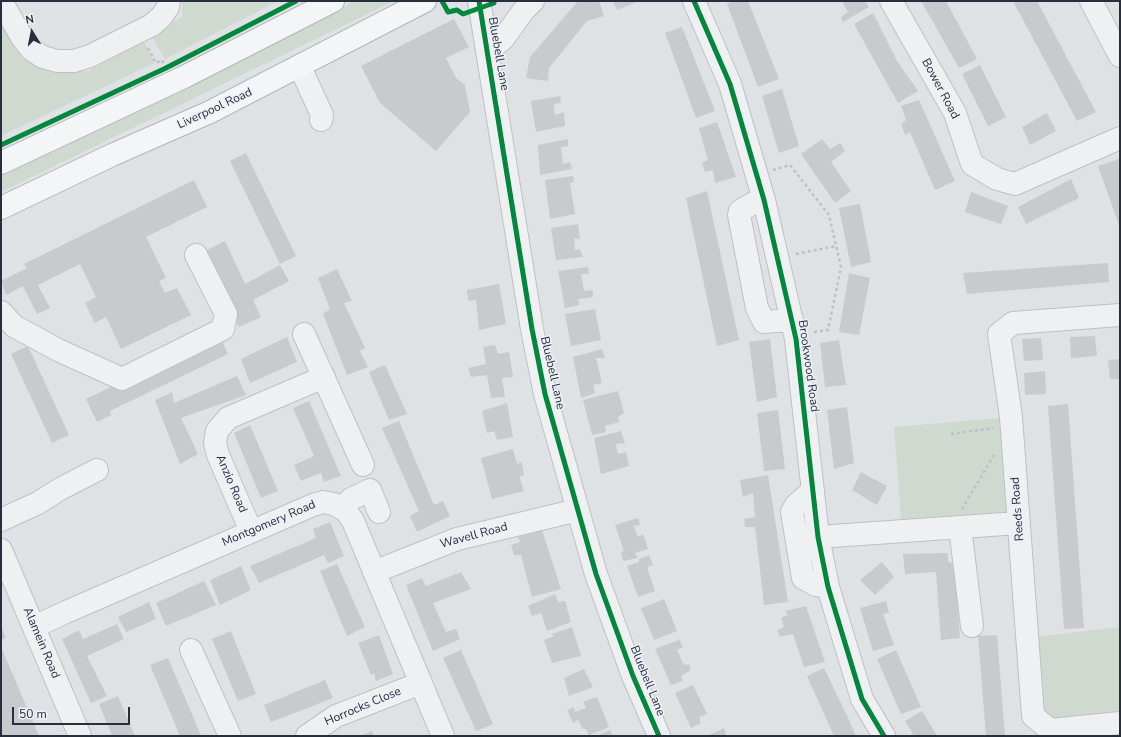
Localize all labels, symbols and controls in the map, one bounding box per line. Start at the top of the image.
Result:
north arrow [12,12,52,52]
text: N [24,12,35,28]
street label: Bluebell Lane [484,16,512,92]
street label: Bower Road [918,56,962,122]
street label: Liverpool Road [175,85,255,133]
street label: Brookwood Road [794,319,822,413]
street label: Bluebell Lane [537,335,567,411]
street label: Anzio Road [212,453,250,515]
street label: Reeds Road [1009,476,1027,542]
street label: Montgomery Road [220,498,318,550]
street label: Wavell Road [439,520,509,552]
street label: Alamein Road [20,605,62,681]
street label: Bluebell Lane [626,644,668,718]
street label: Horrocks Close [323,684,403,730]
scale bar [14,699,132,725]
text: 50 m [19,706,47,722]

